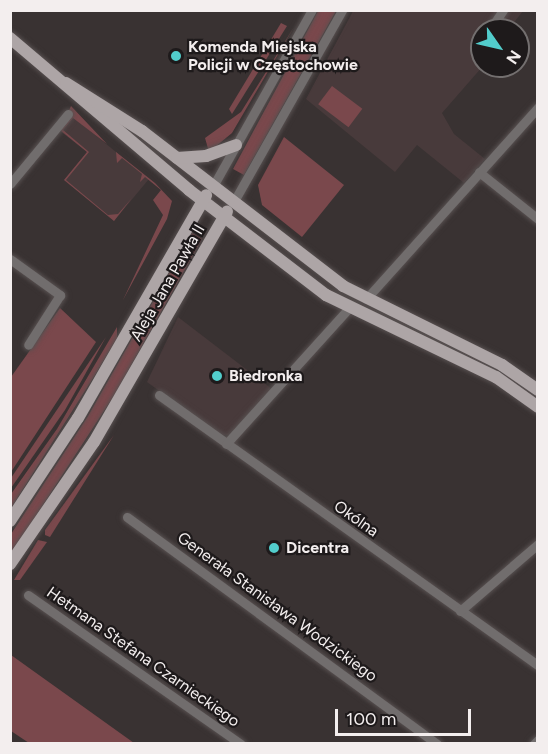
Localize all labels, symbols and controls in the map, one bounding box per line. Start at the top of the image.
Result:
north arrow [470,18,530,78]
place label: Komenda Miejska Policji w Częstochowie [188,37,358,75]
text: N [502,47,525,68]
marker: Komenda Miejska Policji w Częstochowie [169,49,183,63]
street label: Aleja Jana Pawła II [127,221,209,345]
place label: Biedronka [229,366,303,386]
marker: Biedronka [210,369,224,383]
street label: Okólna [330,497,382,541]
street label: Generała Stanisława Wodzickiego [173,528,381,686]
place label: Dicentra [286,538,349,558]
marker: Dicentra [267,541,281,555]
street label: Hetmana Stefana Czarnieckiego [43,583,243,731]
scale bar [338,697,474,735]
text: 100 m [346,708,396,730]

